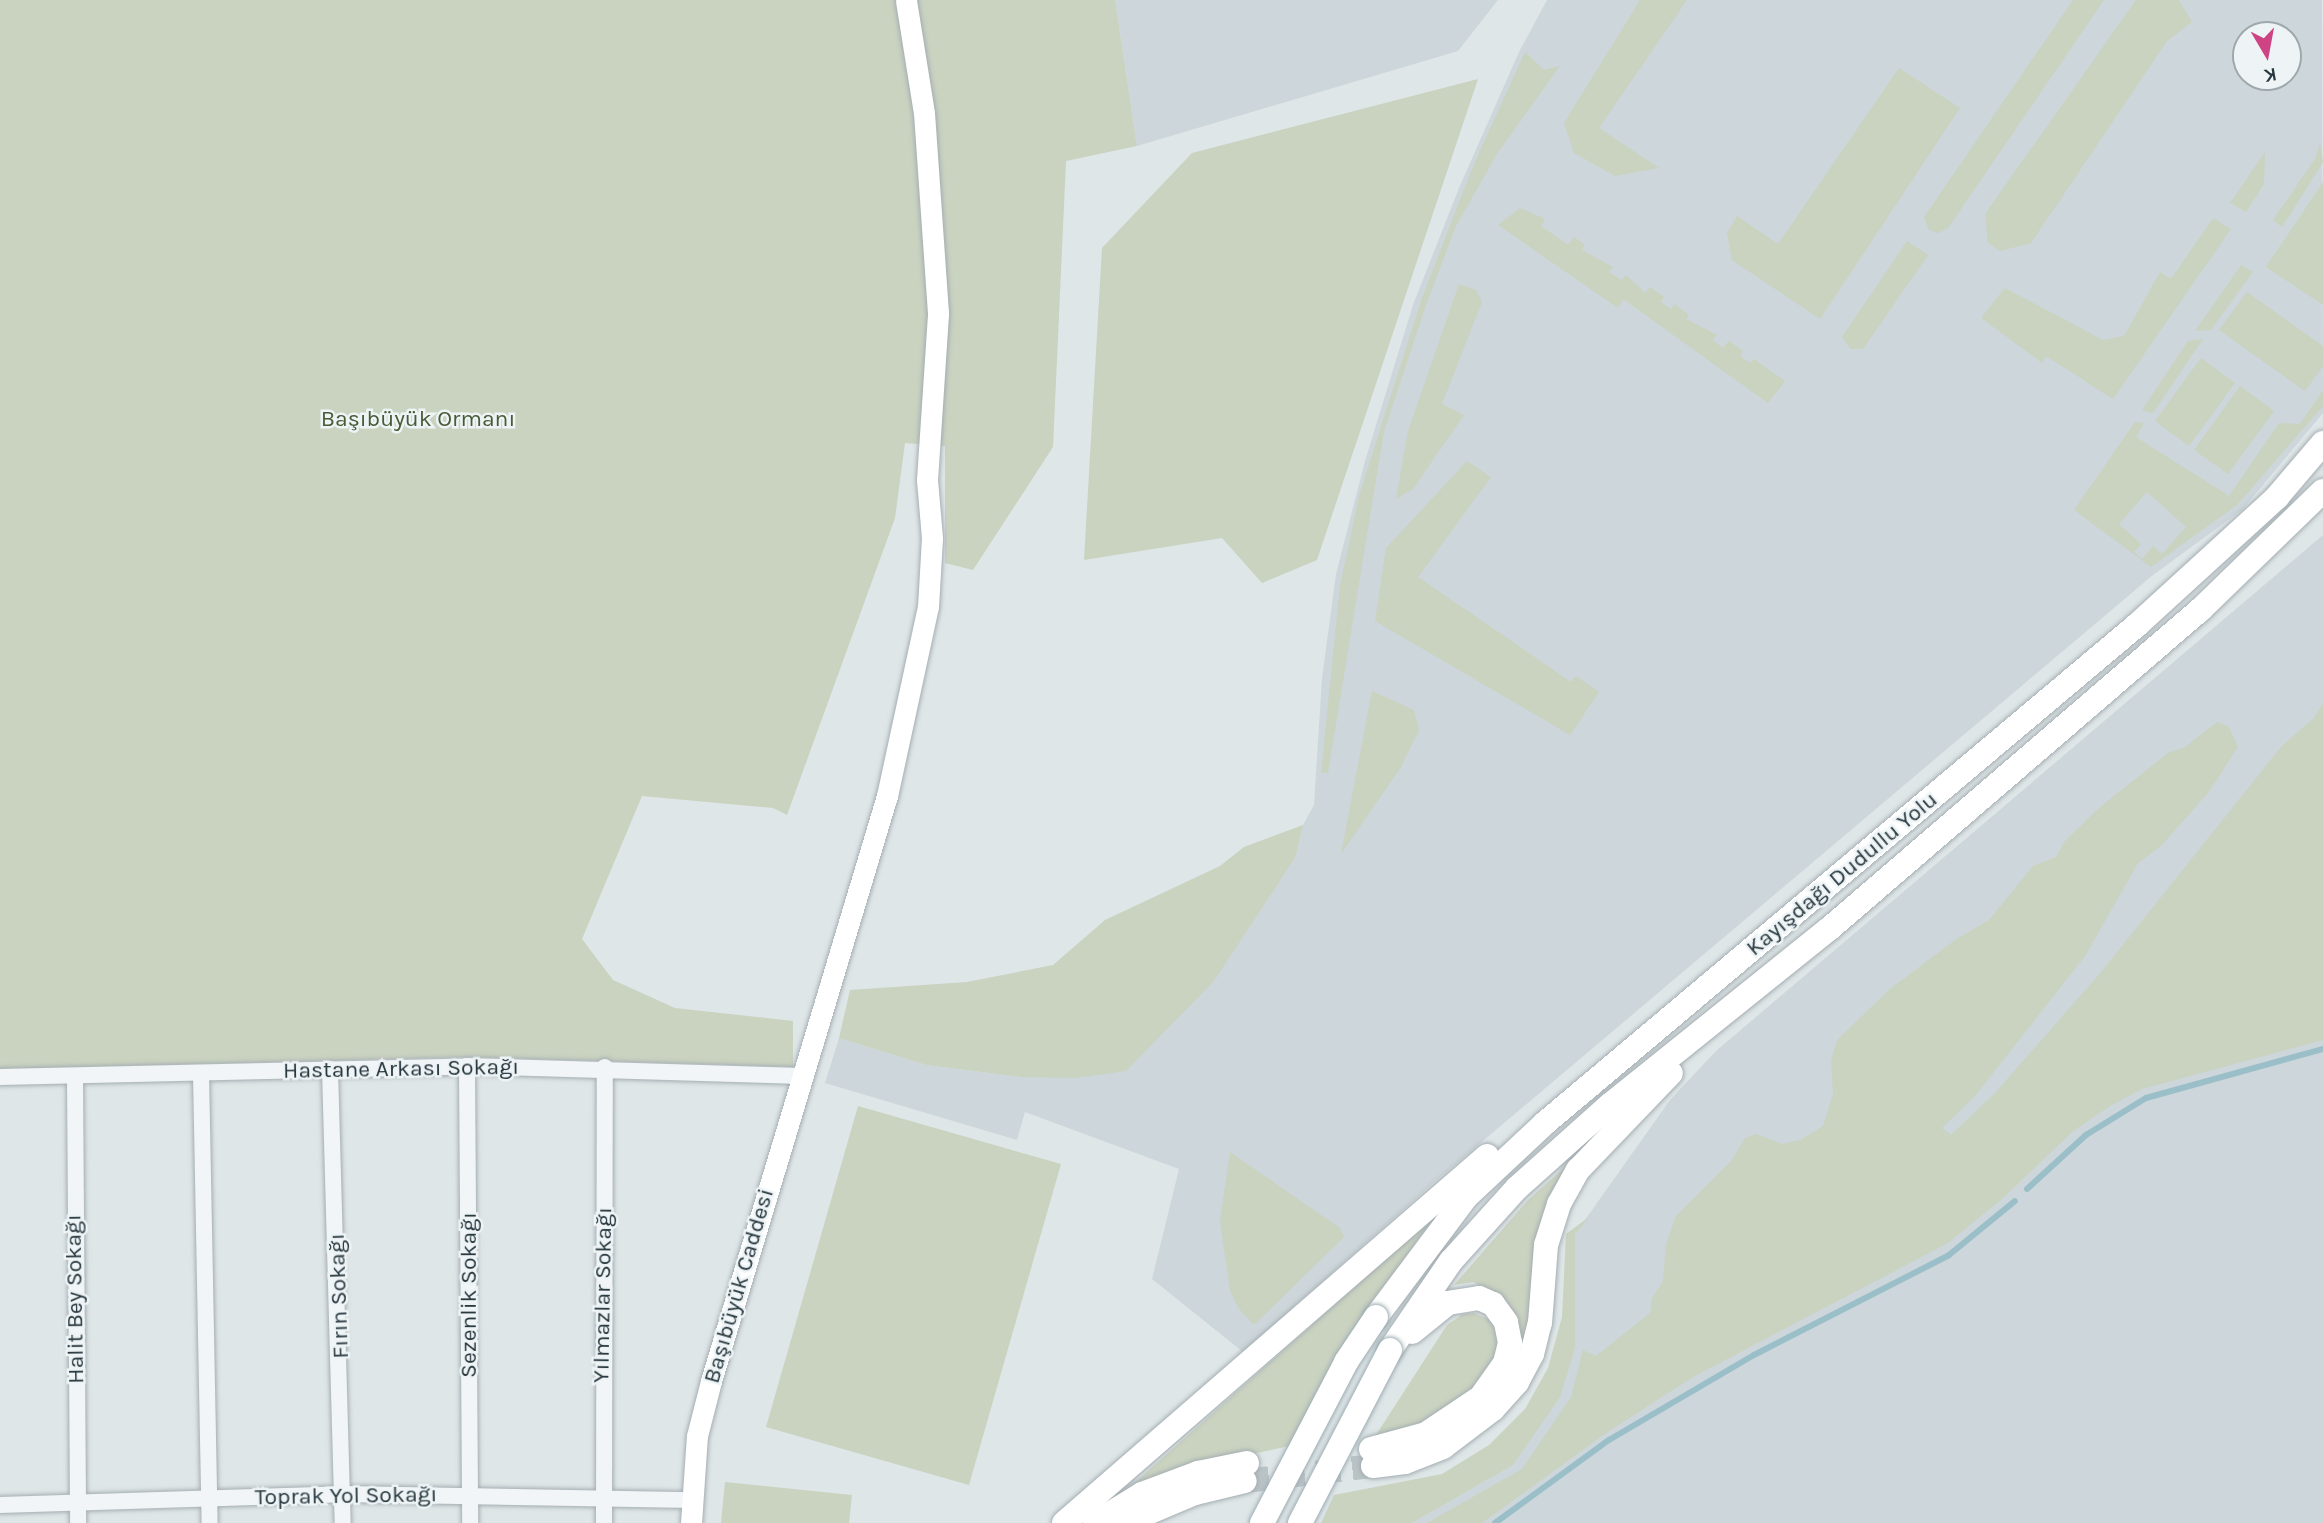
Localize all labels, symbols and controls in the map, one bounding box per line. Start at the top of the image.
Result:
north arrow [2232,21,2302,91]
text: K [2262,63,2278,87]
park label: Başıbüyük Ormanı [321,405,515,433]
street label: Kayışdağı Dudullu Yolu [1741,786,1943,962]
street label: Hastane Arkası Sokağı [283,1053,519,1085]
street label: Başıbüyük Caddesi [698,1185,780,1387]
street label: Yılmazlar Sokağı [588,1207,618,1383]
street label: Sezenlik Sokağı [455,1212,483,1378]
street label: Halit Bey Sokağı [60,1214,90,1384]
street label: Fırın Sokağı [323,1233,355,1359]
street label: Toprak Yol Sokağı [254,1481,438,1511]

